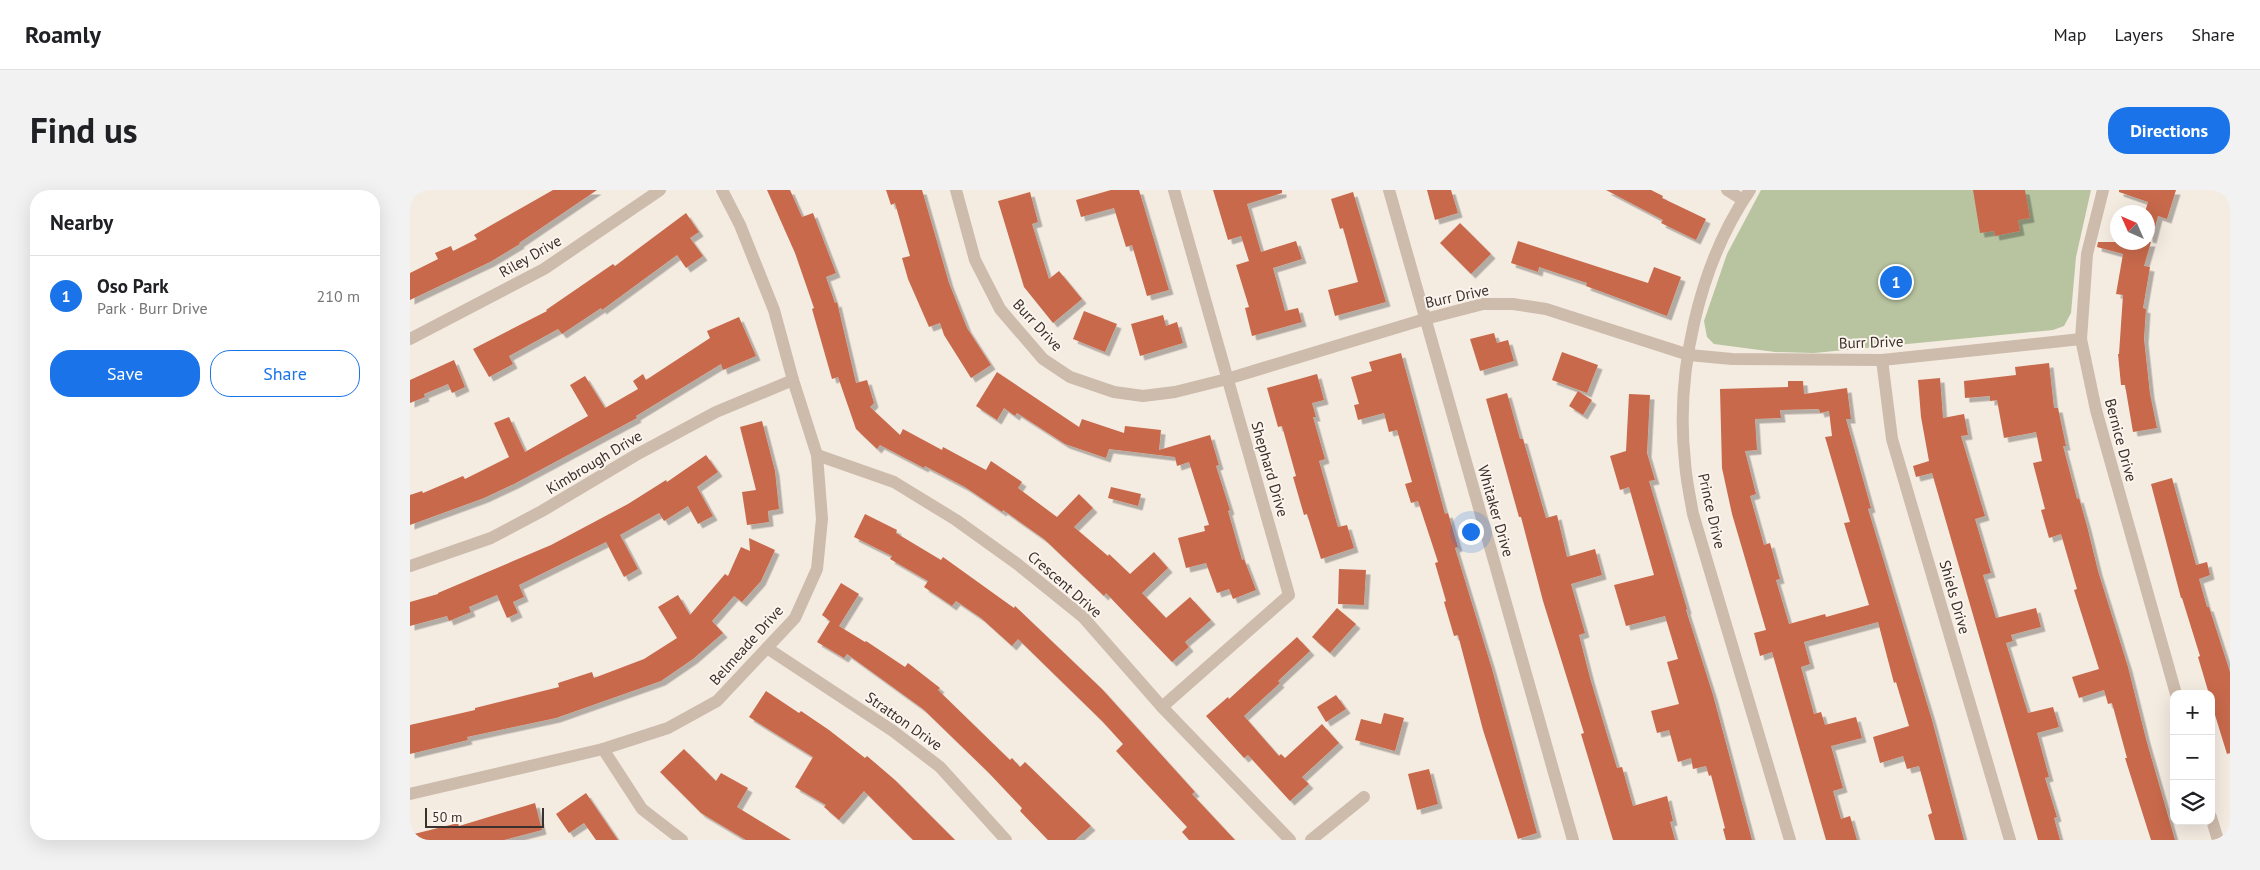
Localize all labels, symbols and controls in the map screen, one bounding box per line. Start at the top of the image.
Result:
text: Roamly [25,19,101,50]
text: Map [2054,23,2086,46]
text: Layers [2114,23,2163,46]
text: Share [2191,23,2235,46]
text: Find us [30,107,138,153]
button: Directions [2108,107,2230,154]
north arrow [2110,205,2155,250]
text: Nearby [50,209,113,236]
street label: Riley Drive [496,231,564,281]
pin: 1 [1880,263,1912,301]
text: Oso Park [97,274,169,298]
street label: Burr Drive [1423,280,1491,312]
text: 1 [61,286,71,306]
text: 210 m [317,286,360,306]
street label: Burr Drive [1009,295,1067,355]
text: Park · Burr Drive [97,298,208,318]
street label: Burr Drive [1838,331,1904,353]
button: Save [50,350,200,397]
button: Share [210,350,360,397]
street label: Bernice Drive [2101,396,2141,484]
street label: Shephard Drive [1247,419,1293,519]
street label: Kimbrough Drive [543,426,645,498]
street label: Whitaker Drive [1474,463,1518,559]
street label: Prince Drive [1694,471,1730,551]
your location [1458,519,1484,545]
street label: Crescent Drive [1024,547,1106,621]
street label: Shiels Drive [1935,558,1975,636]
street label: Belmeade Drive [705,601,787,689]
street label: Stratton Drive [862,688,946,754]
map controls [2170,690,2215,825]
button: + [2170,690,2215,735]
button: − [2170,735,2215,780]
button: layers [2170,780,2215,825]
scale bar [425,805,544,828]
text: 50 m [432,808,462,826]

